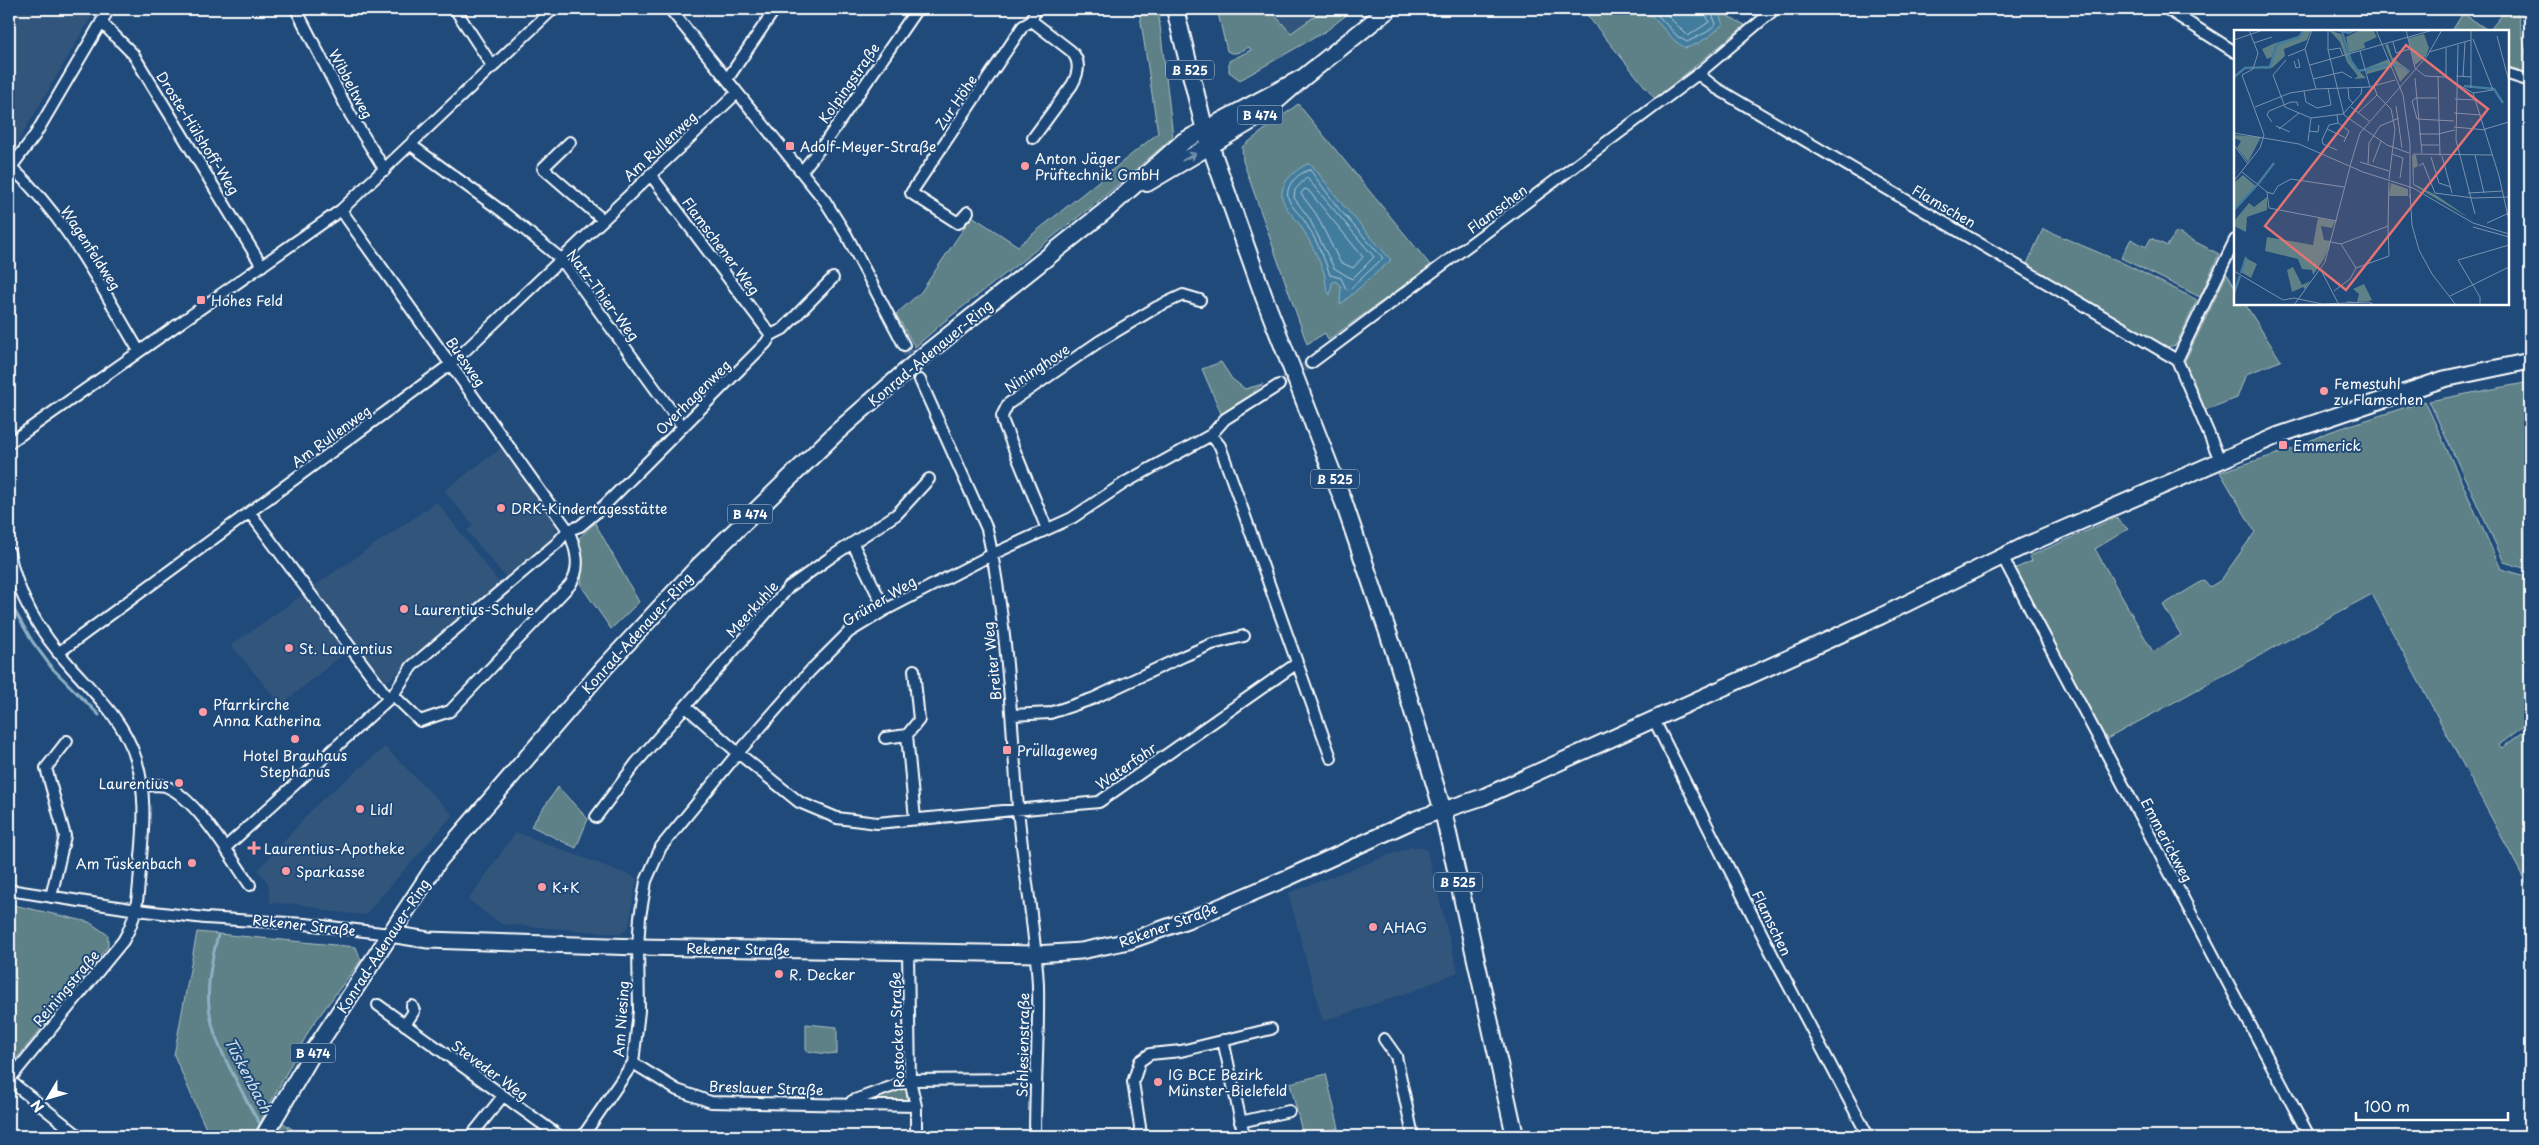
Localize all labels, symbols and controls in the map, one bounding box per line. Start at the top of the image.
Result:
inset map [2234,30,2509,305]
street label: Kolpingstraße [813,38,885,128]
street label: Wibbeltweg [324,45,378,123]
road number: B 525 [1166,60,1214,80]
street label: Droste-Hülshoff-Weg [151,67,245,199]
street label: Zur Höhe [930,70,982,134]
street label: Am Rullenweg [618,106,702,186]
road number: B 474 [1238,106,1282,124]
place label: Adolf-Meyer-Straße [800,136,936,157]
marker: Adolf-Meyer-Straße [784,140,796,152]
place label: Anton Jäger Prüftechnik GmbH [1035,148,1160,185]
one-way arrow [1181,152,1196,162]
marker: Anton Jäger Prüftechnik GmbH [1019,160,1031,172]
street label: Flamschen [1463,179,1531,239]
street label: Flamschen [1908,179,1980,233]
street label: Flamschener Weg [677,193,765,299]
street label: Wagenfeldweg [56,202,126,294]
street label: Natz-Thier-Weg [562,245,644,345]
place label: Hohes Feld [211,290,283,311]
marker: Hohes Feld [195,294,207,306]
street label: Konrad-Adenauer-Ring [863,295,997,411]
street label: Buesweg [441,333,491,391]
street label: Nininghove [1000,338,1074,398]
street label: Overhagenweg [651,355,735,439]
place label: Femestuhl zu Flamschen [2334,373,2423,410]
marker: Femestuhl zu Flamschen [2318,385,2330,397]
street label: Am Rullenweg [287,400,375,472]
place label: Emmerick [2293,435,2362,456]
marker: Emmerick [2277,439,2289,451]
road number: B 525 [1311,469,1359,488]
place label: DRK-Kindertagesstätte [511,498,667,519]
marker: DRK-Kindertagesstätte [495,502,507,514]
road number: B 474 [728,504,772,524]
street label: Konrad-Adenauer-Ring [577,568,697,698]
street label: Grüner Weg [838,571,920,631]
street label: Meerkuhle [721,576,783,642]
place label: Laurentius-Schule [414,599,534,620]
marker: Laurentius-Schule [398,603,410,615]
street label: Breiter Weg [977,621,1007,701]
place label: St. Laurentius [299,638,392,659]
marker: St. Laurentius [283,642,295,654]
place label: Pfarrkirche Anna Katherina [213,694,321,731]
marker: Pfarrkirche Anna Katherina [197,706,209,718]
marker: Hotel Brauhaus Stephanus [289,733,301,745]
street label: Waterfohr [1091,737,1161,795]
place label: Prüllageweg [1017,740,1098,761]
marker: Prüllageweg [1001,744,1013,756]
place label: Hotel Brauhaus Stephanus [243,745,347,782]
place label: Laurentius [99,773,169,794]
marker: Laurentius [173,777,185,789]
street label: Emmerickweg [2136,794,2198,886]
place label: Lidl [370,799,393,820]
marker: Lidl [354,803,366,815]
place label: Laurentius-Apotheke [264,838,405,859]
marker: Laurentius-Apotheke [248,842,260,854]
place label: Am Tüskenbach [76,853,182,874]
marker: Am Tüskenbach [186,857,198,869]
place label: Sparkasse [296,861,365,882]
marker: Sparkasse [280,865,292,877]
road number: B 525 [1434,872,1482,892]
street label: Konrad-Adenauer-Ring [331,875,435,1017]
place label: K+K [552,877,580,898]
marker: K+K [536,881,548,893]
street label: Flamschen [1747,887,1797,959]
street label: Rekener Straße [1116,897,1220,953]
street label: Rekener Straße [251,909,357,941]
place label: AHAG [1383,917,1427,938]
marker: AHAG [1367,921,1379,933]
street label: Rekener Straße [686,938,790,960]
street label: Reiningstraße [28,945,104,1031]
place label: R. Decker [789,964,856,985]
marker: R. Decker [773,968,785,980]
street label: Rostocker Straße [884,972,910,1088]
street label: Am Niesing [608,980,634,1058]
street label: Schlesienstraße [1012,992,1034,1098]
water label: Tüskenbach [219,1033,279,1117]
street label: Steveder Weg [447,1035,533,1105]
road number: B 474 [290,1044,336,1062]
place label: IG BCE Bezirk Münster-Bielefeld [1168,1064,1287,1101]
north arrow [22,1072,72,1122]
street label: Breslauer Straße [708,1076,824,1100]
marker: IG BCE Bezirk Münster-Bielefeld [1152,1076,1164,1088]
scale bar [2356,1090,2509,1122]
text: 100 m [2364,1094,2410,1117]
text: N [26,1095,49,1117]

